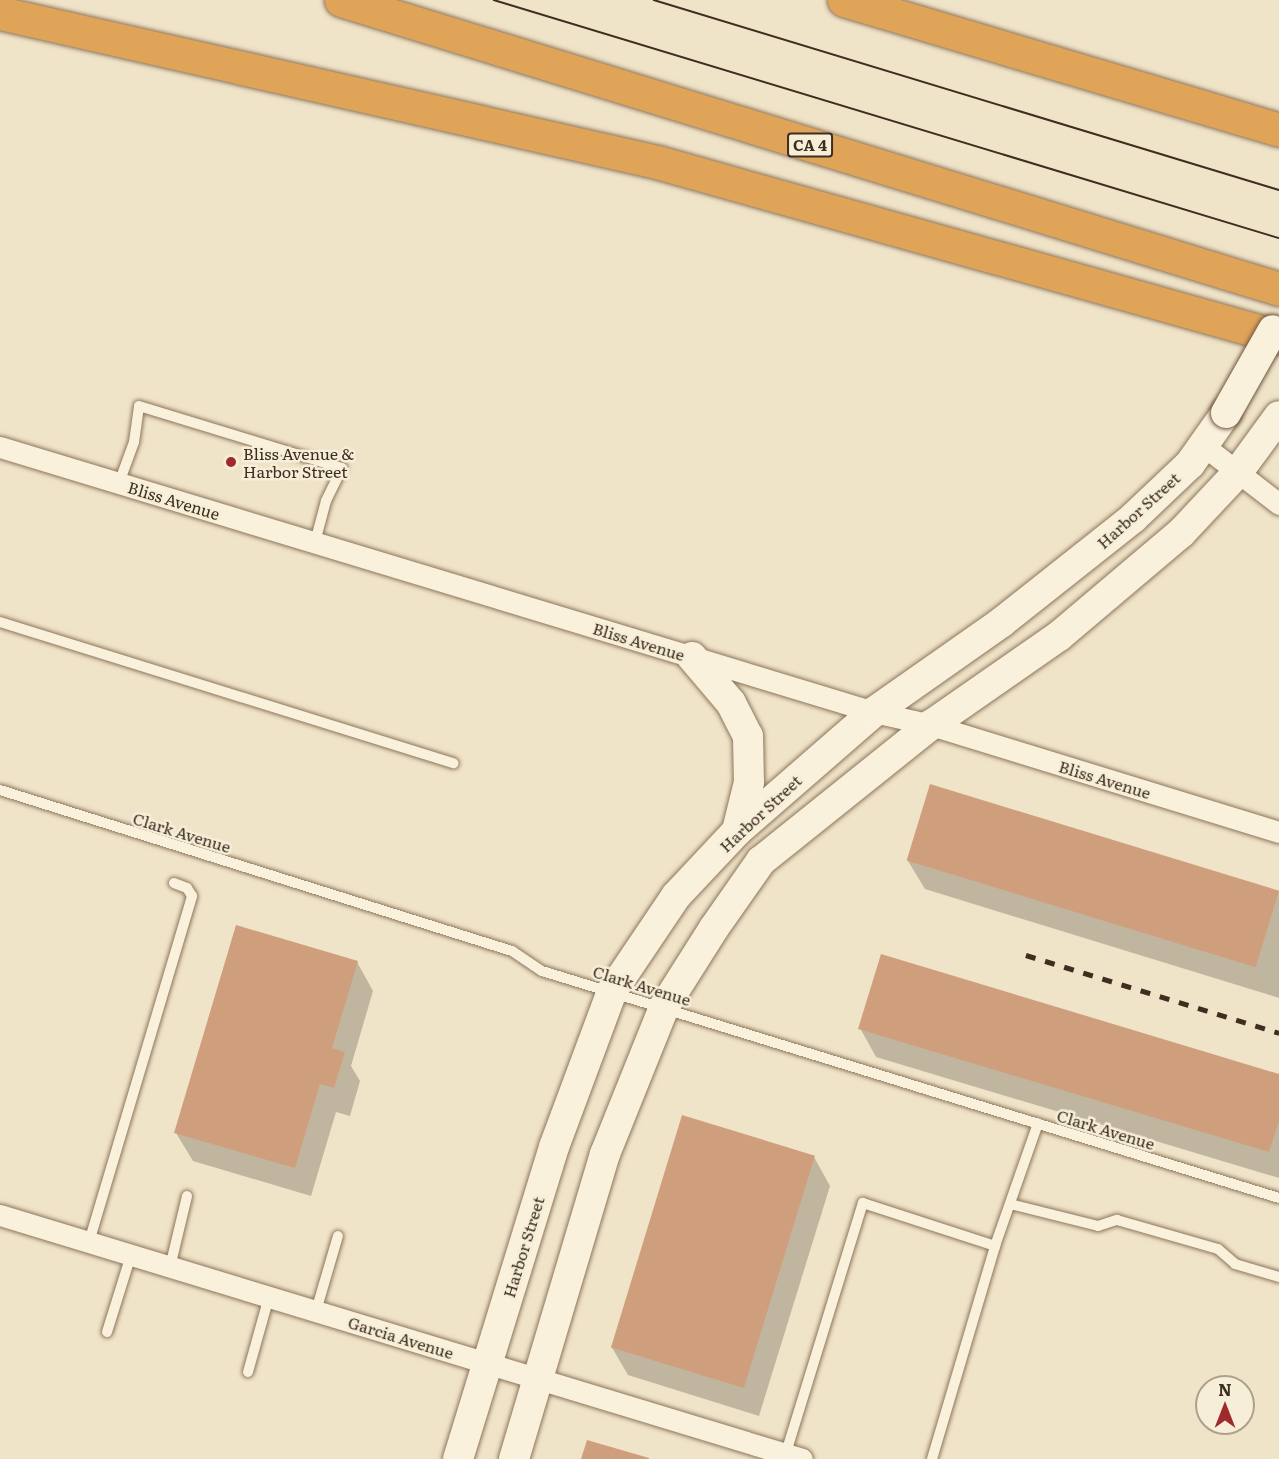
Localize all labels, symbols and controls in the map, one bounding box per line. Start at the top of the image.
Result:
road number: CA 4 [786,133,834,157]
place label: Bliss Avenue & Harbor Street [243,443,354,481]
marker: Bliss Avenue & Harbor Street [224,455,238,469]
street label: Harbor Street [1093,468,1183,552]
street label: Bliss Avenue [126,477,222,523]
street label: Bliss Avenue [591,618,687,664]
street label: Bliss Avenue [1057,756,1153,802]
street label: Harbor Street [715,770,805,856]
street label: Clark Avenue [131,808,233,856]
street label: Clark Avenue [591,961,693,1009]
street label: Clark Avenue [1055,1105,1157,1153]
street label: Harbor Street [499,1194,547,1300]
street label: Garcia Avenue [346,1312,456,1362]
north arrow [1195,1375,1255,1435]
text: N [1218,1377,1232,1401]

